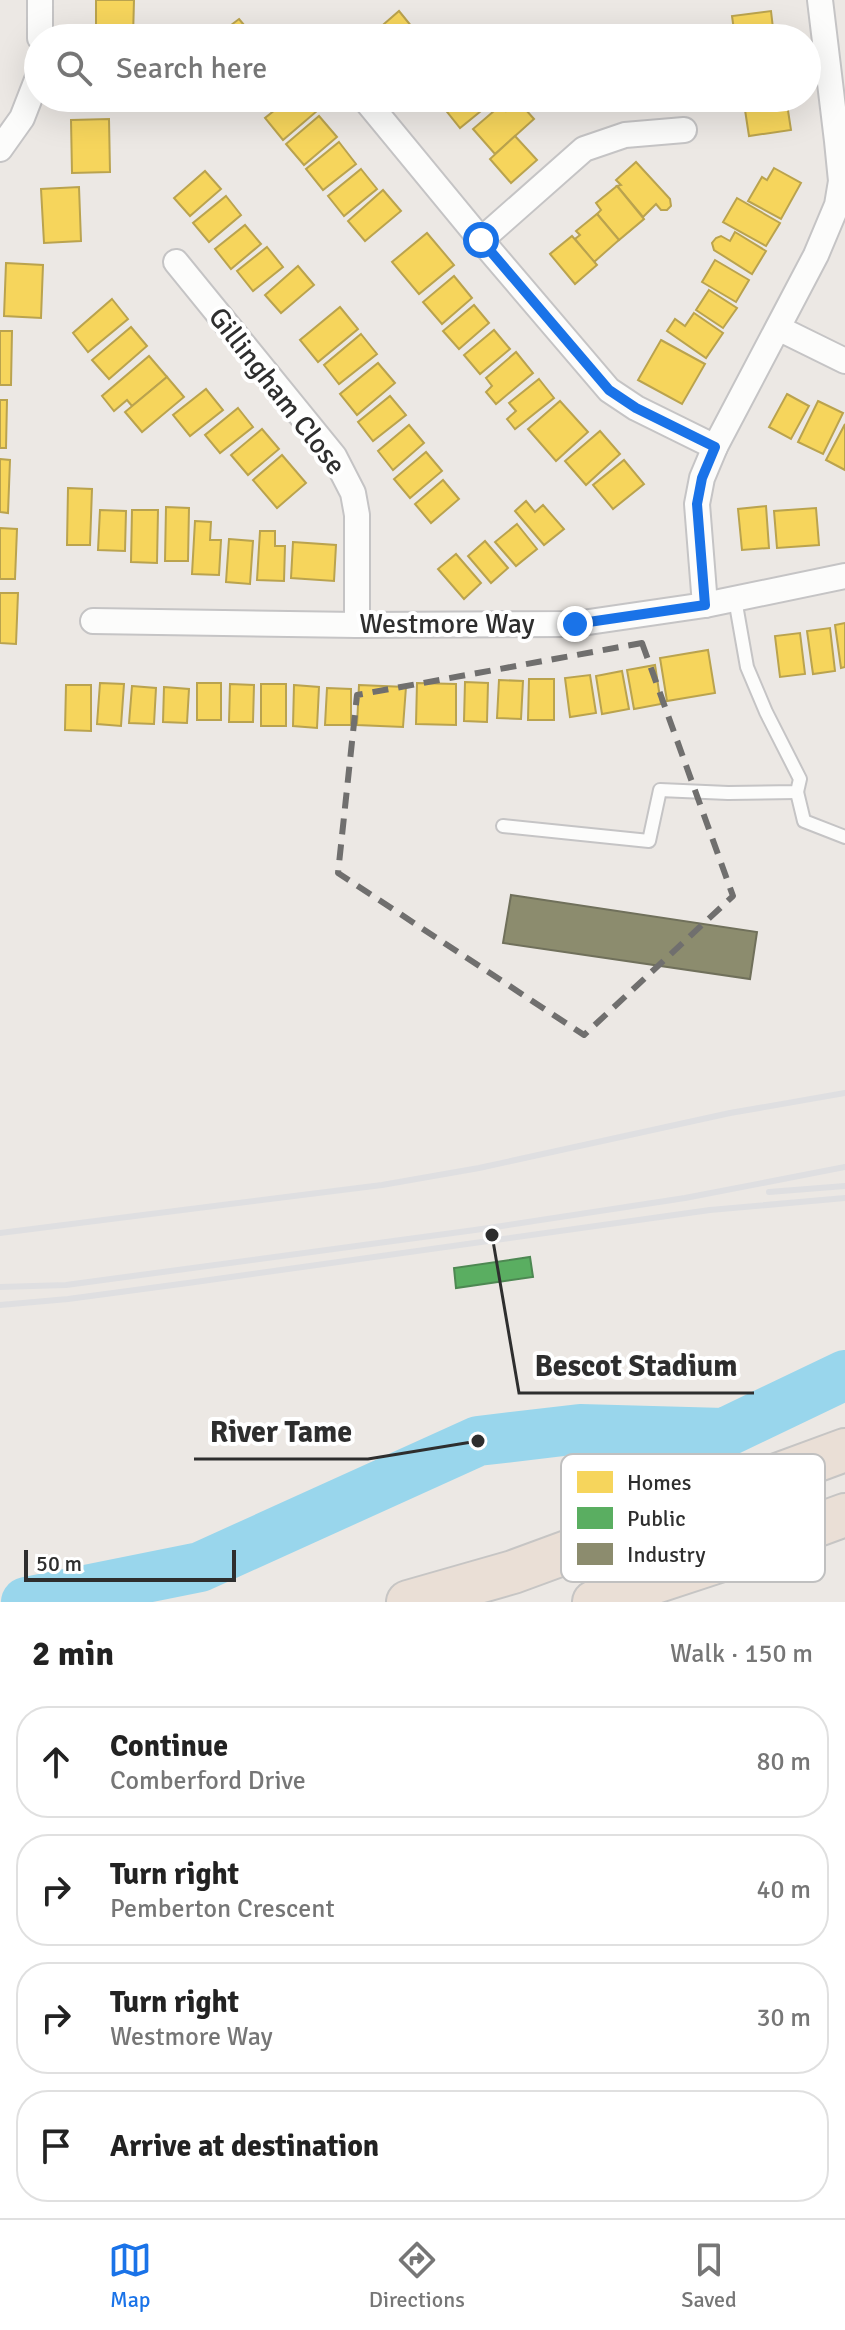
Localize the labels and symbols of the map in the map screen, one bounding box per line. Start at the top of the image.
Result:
route start [463,222,499,258]
street label: Gillingham Close [201,301,353,481]
route end [557,606,593,642]
street label: Westmore Way [359,607,535,641]
callout: Bescot Stadium [519,1339,754,1393]
text: Bescot Stadium [534,1348,738,1385]
callout: River Tame [194,1405,368,1459]
text: River Tame [210,1414,352,1451]
legend [561,1454,825,1582]
text: Homes [627,1469,691,1496]
text: Public [627,1505,686,1532]
text: Industry [627,1541,706,1568]
scale bar [24,1546,236,1582]

